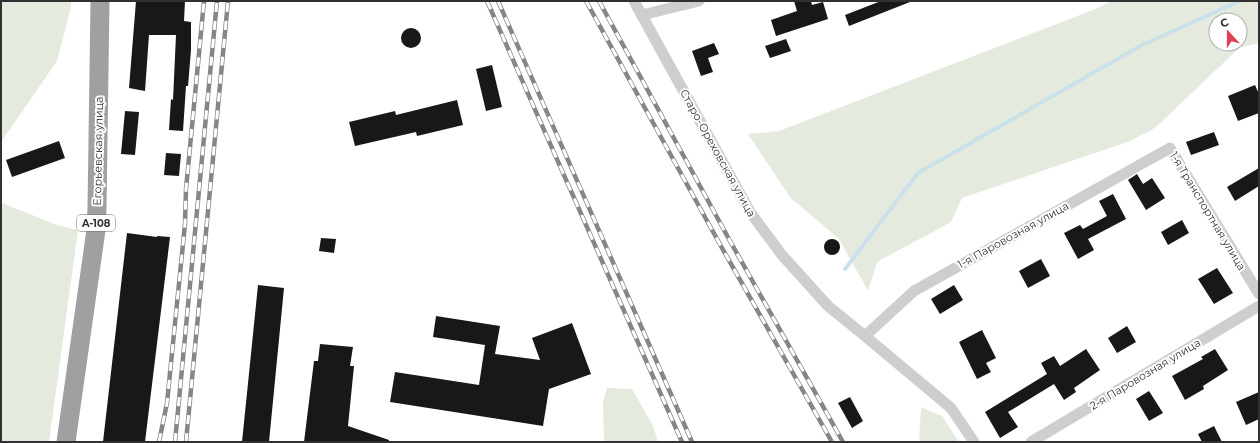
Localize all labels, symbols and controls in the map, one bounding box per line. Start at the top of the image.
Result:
north arrow [1208,12,1248,52]
text: С [1218,15,1231,31]
street label: Старо-Ореховская улица [677,87,759,219]
street label: Егорьевская улица [90,96,106,206]
street label: 1-я Транспортная улица [1167,149,1249,273]
street label: 1-я Паровозная улица [955,199,1071,271]
road number: А-108 [77,215,115,231]
street label: 2-я Паровозная улица [1087,335,1203,413]

